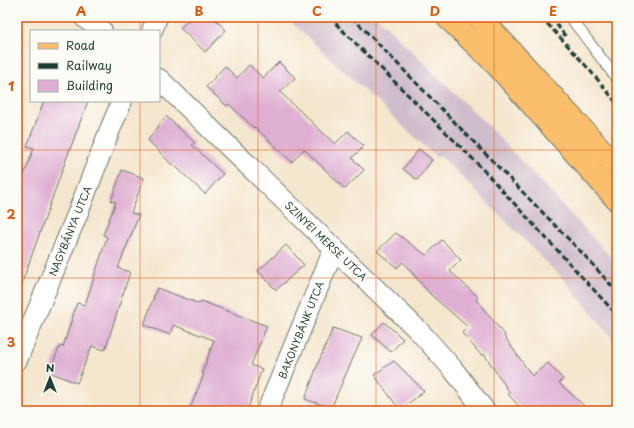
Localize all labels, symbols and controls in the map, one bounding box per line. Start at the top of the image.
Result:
text: A [76,1,86,20]
text: B [195,1,204,20]
text: C [312,1,322,20]
text: D [430,1,440,20]
text: E [549,1,557,20]
legend [30,30,160,102]
text: Road [66,36,95,54]
text: Railway [66,56,112,74]
text: 1 [8,76,14,95]
text: Building [66,76,113,94]
street label: NAGYBÁNYA UTCA [45,183,95,278]
street label: SZINYEI MERSE UTCA [282,197,371,284]
text: 2 [6,204,16,223]
street label: BAKONYBÁNK UTCA [274,278,327,381]
text: 3 [7,332,16,351]
north arrow [30,358,70,398]
text: N [46,359,55,376]

